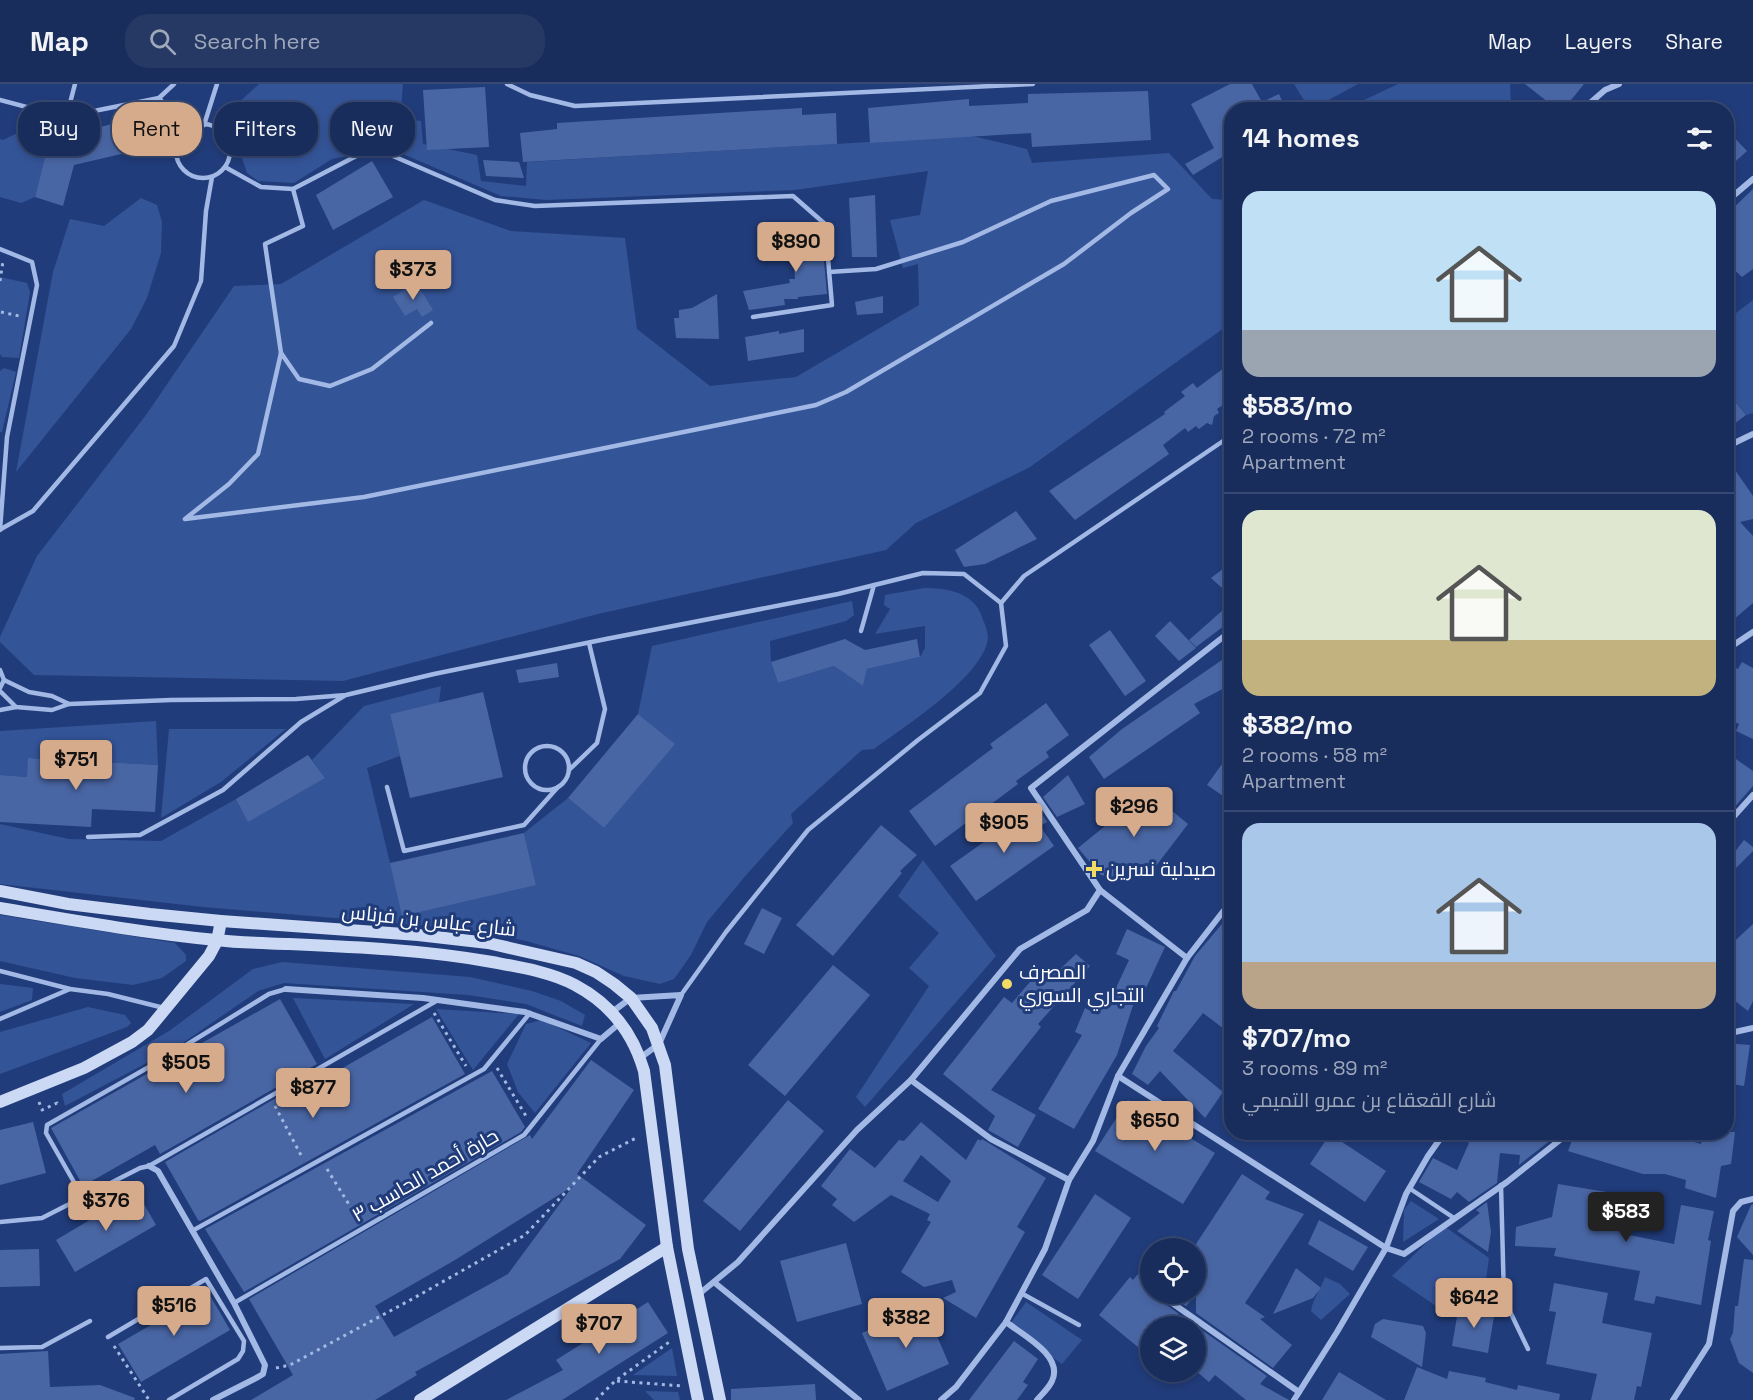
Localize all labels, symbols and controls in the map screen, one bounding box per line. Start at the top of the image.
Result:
search box [125,14,545,68]
text: Map [30,23,89,59]
icon: search [146,25,179,58]
text: Search here [194,27,321,55]
text: Map [1488,28,1532,55]
text: Layers [1565,28,1632,55]
text: Share [1665,28,1723,55]
chip: Buy [18,102,100,156]
chip: Rent [112,102,202,156]
chip: Filters [214,102,318,156]
chip: New [330,102,415,156]
text: 14 homes [1242,121,1360,155]
icon: filters [1683,122,1716,155]
pin: $890 [760,222,832,273]
text: $890 [771,228,821,254]
icon: home [1425,230,1533,338]
pin: $373 [377,250,449,301]
text: $373 [389,256,437,282]
text: $583/mo [1242,389,1353,423]
text: 2 rooms · 72 m² [1242,423,1386,449]
text: Apartment [1242,449,1346,475]
icon: home [1425,549,1533,657]
text: $382/mo [1242,708,1353,742]
pin: $751 [40,740,112,791]
text: 2 rooms · 58 m² [1242,742,1387,768]
text: $751 [54,746,98,772]
text: Apartment [1242,768,1346,794]
pin: $296 [1098,787,1170,838]
text: $296 [1110,793,1158,819]
pin: $905 [968,803,1040,854]
text: $905 [979,809,1029,835]
place label: صيدلية نسرين [1106,856,1216,882]
marker: صيدلية نسرين [1087,862,1101,876]
icon: home [1425,862,1533,970]
street label: شارع عباس بن فرناس [341,898,517,943]
place label: المصرف التجاري السوري [1019,959,1145,1011]
marker: المصرف التجاري السوري [1000,977,1014,991]
text: $707/mo [1242,1021,1351,1055]
pin: $505 [150,1043,222,1094]
text: $505 [161,1049,211,1075]
text: 3 rooms · 89 m² [1242,1055,1387,1081]
pin: $877 [277,1068,349,1119]
text: $877 [290,1074,336,1100]
text: شارع القعقاع بن عمرو التميمي [1242,1087,1496,1113]
pin: $650 [1119,1101,1191,1152]
text: $650 [1130,1107,1180,1133]
street label: حارة أحمد الحاسب ٣ [347,1122,503,1228]
pin: $376 [70,1181,142,1232]
text: $376 [82,1187,130,1213]
pin: $583 [1590,1192,1662,1243]
text: $583 [1602,1198,1650,1224]
map controls [1140,1238,1206,1382]
button: locate [1140,1238,1206,1304]
pin: $642 [1438,1278,1510,1329]
text: $642 [1449,1284,1499,1310]
pin: $516 [138,1286,210,1337]
text: $516 [151,1292,197,1318]
pin: $382 [870,1298,942,1349]
pin: $707 [563,1304,635,1355]
text: $382 [882,1304,930,1330]
text: $707 [576,1310,622,1336]
button: layers [1140,1316,1206,1382]

